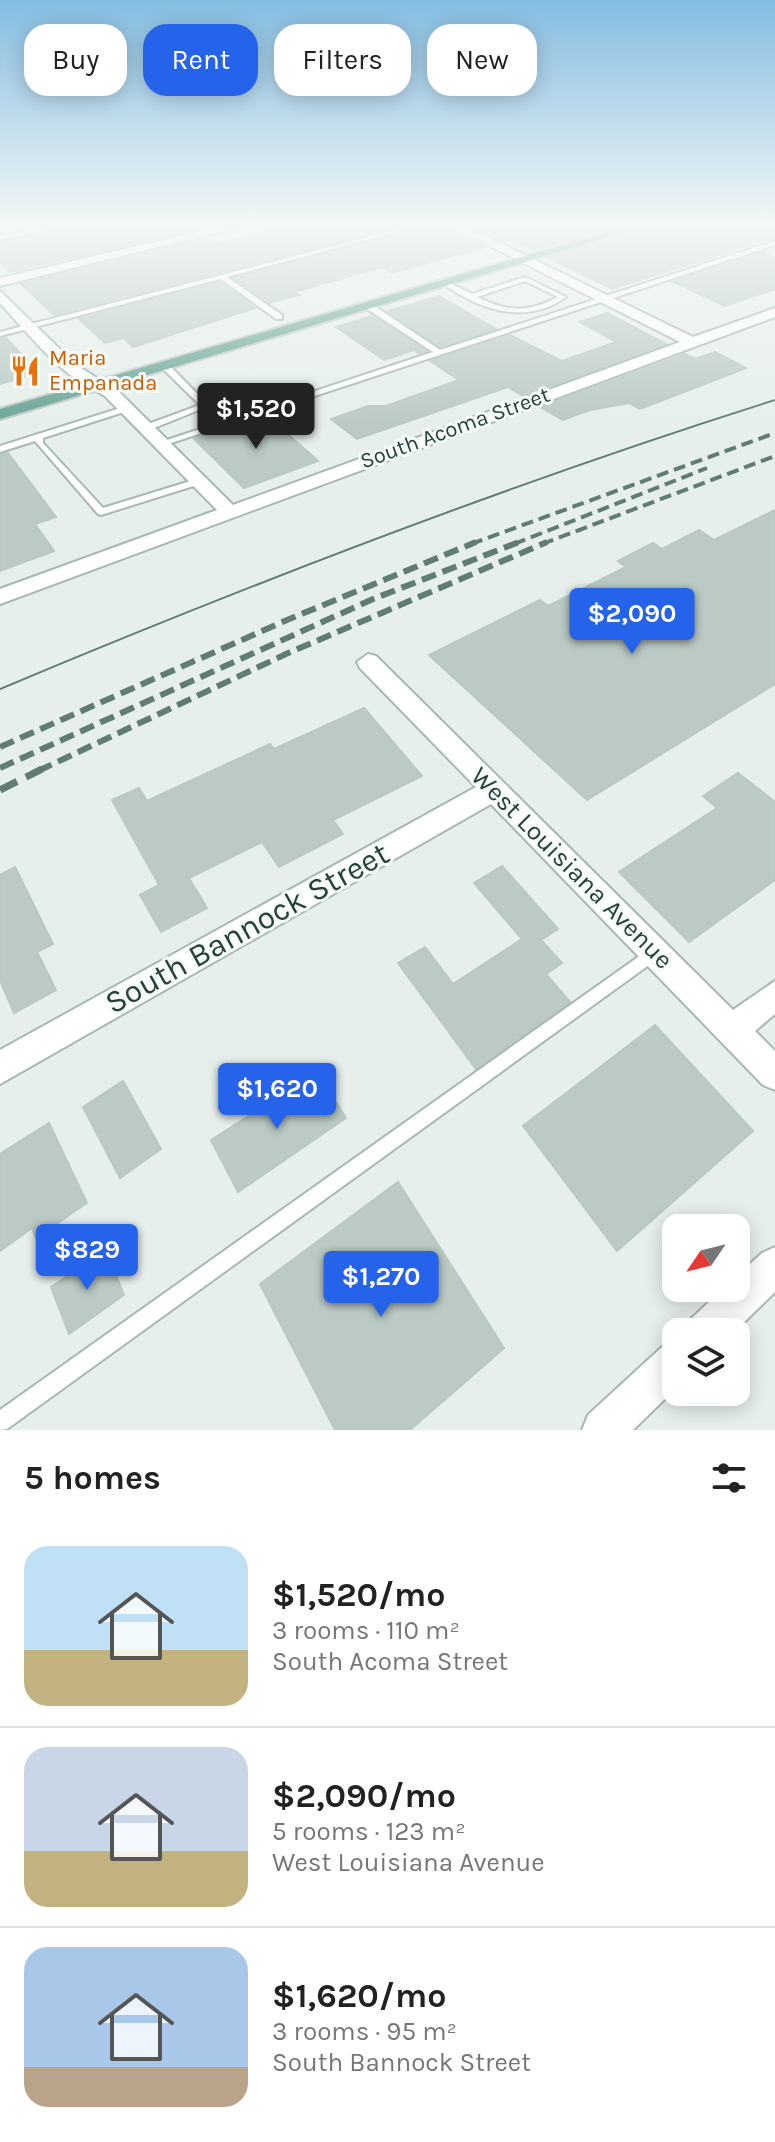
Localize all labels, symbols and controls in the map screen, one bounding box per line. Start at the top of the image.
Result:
chip: Buy [24,24,127,96]
chip: Rent [143,24,258,96]
chip: Filters [274,24,411,96]
chip: New [427,24,537,96]
place label: Maria Empanada [49,345,157,396]
restaurant icon: Maria Empanada [8,354,42,388]
street label: South Acoma Street [357,382,553,474]
pin: $1,520 [191,383,321,451]
text: $1,520 [215,393,297,424]
pin: $2,090 [567,588,697,656]
text: $2,090 [588,598,676,629]
street label: West Louisiana Avenue [465,761,679,975]
street label: South Bannock Street [99,835,395,1021]
pin: $1,620 [212,1063,342,1131]
text: $1,620 [236,1073,318,1104]
north arrow [662,1214,750,1302]
map controls [662,1214,750,1406]
pin: $829 [40,1224,134,1292]
text: $829 [54,1234,120,1265]
pin: $1,270 [316,1251,446,1319]
text: $1,270 [342,1261,420,1292]
button: layers [662,1318,750,1406]
icon: filters [707,1456,751,1500]
text: 5 homes [24,1458,161,1498]
text: $1,520/mo [272,1575,446,1615]
icon: home [88,1578,184,1674]
text: 3 rooms · 110 m² [272,1615,460,1646]
text: South Acoma Street [272,1646,508,1677]
text: $2,090/mo [272,1776,456,1816]
icon: home [88,1779,184,1875]
text: 5 rooms · 123 m² [272,1816,466,1847]
text: West Louisiana Avenue [272,1847,545,1878]
text: $1,620/mo [272,1976,446,2016]
icon: home [88,1979,184,2075]
text: 3 rooms · 95 m² [272,2016,457,2047]
text: South Bannock Street [272,2047,531,2078]

